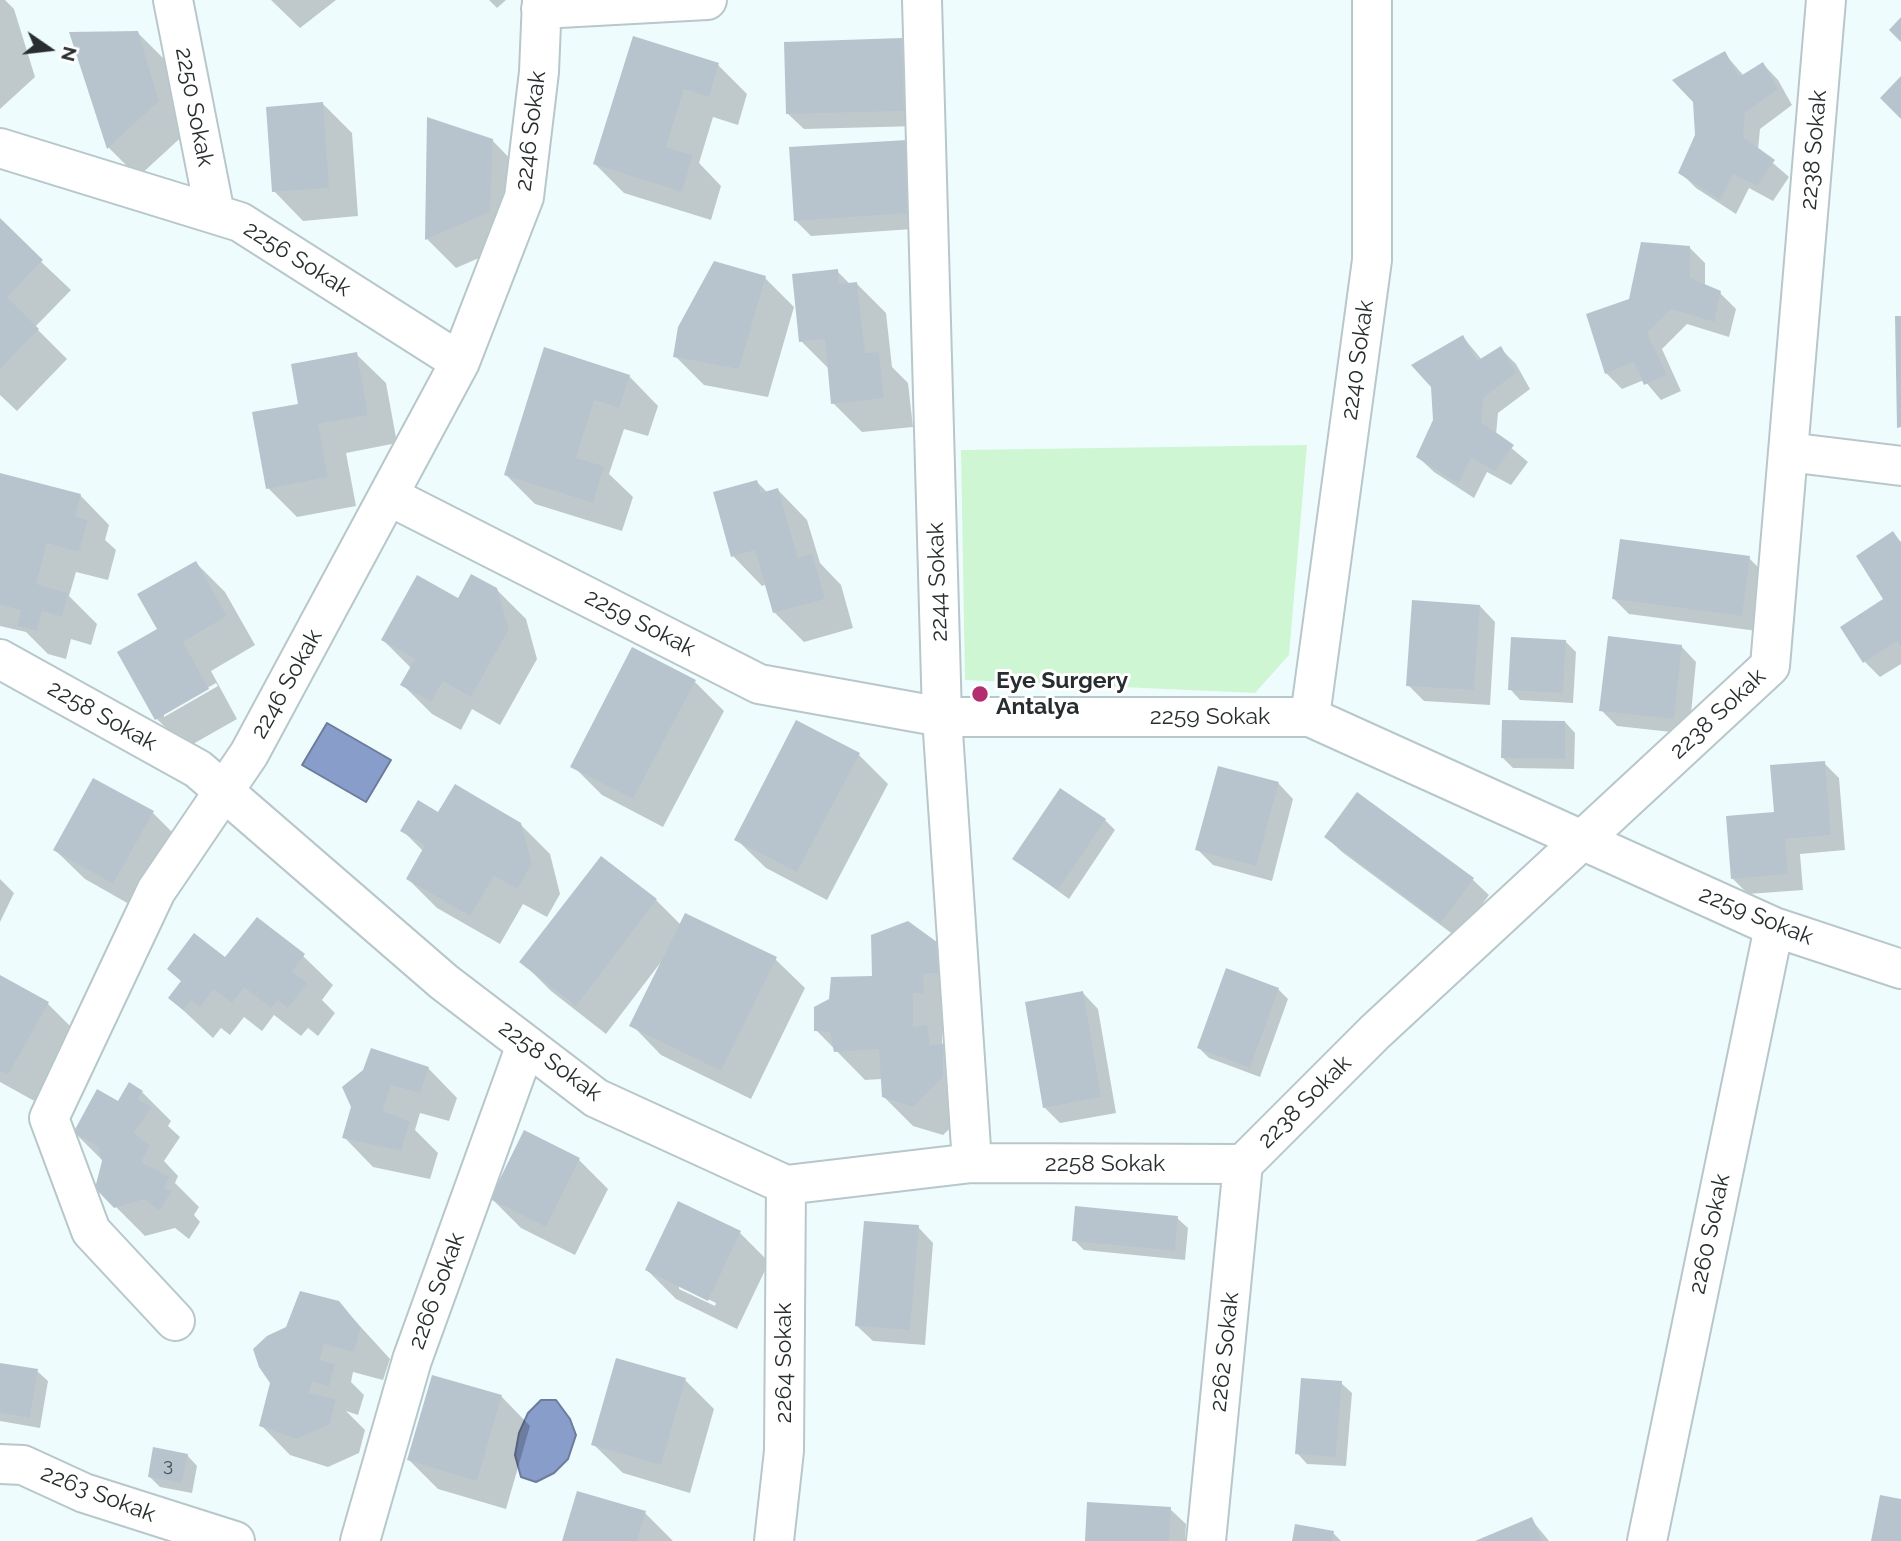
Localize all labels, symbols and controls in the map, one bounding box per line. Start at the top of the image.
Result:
north arrow [14,14,84,84]
text: N [57,44,82,64]
street label: 2250 Sokak [169,45,219,169]
street label: 2246 Sokak [510,69,552,193]
street label: 2238 Sokak [1795,89,1833,211]
street label: 2256 Sokak [238,215,356,303]
street label: 2240 Sokak [1336,298,1380,422]
street label: 2244 Sokak [922,522,954,642]
street label: 2259 Sokak [580,583,700,663]
street label: 2246 Sokak [246,624,328,744]
street label: 2238 Sokak [1665,663,1771,765]
place label: Eye Surgery Antalya [996,667,1128,721]
street label: 2258 Sokak [43,675,161,757]
marker: Eye Surgery Antalya [970,684,990,704]
street label: 2259 Sokak [1150,703,1270,731]
street label: 2259 Sokak [1695,881,1817,951]
street label: 2258 Sokak [493,1014,607,1108]
street label: 2238 Sokak [1253,1050,1357,1154]
street label: 2258 Sokak [1045,1150,1165,1178]
street label: 2260 Sokak [1684,1171,1736,1297]
street label: 2266 Sokak [403,1229,471,1353]
street label: 2262 Sokak [1205,1291,1245,1413]
street label: 2264 Sokak [770,1303,798,1423]
house number: 3 [163,1454,173,1476]
street label: 2263 Sokak [37,1460,159,1528]

